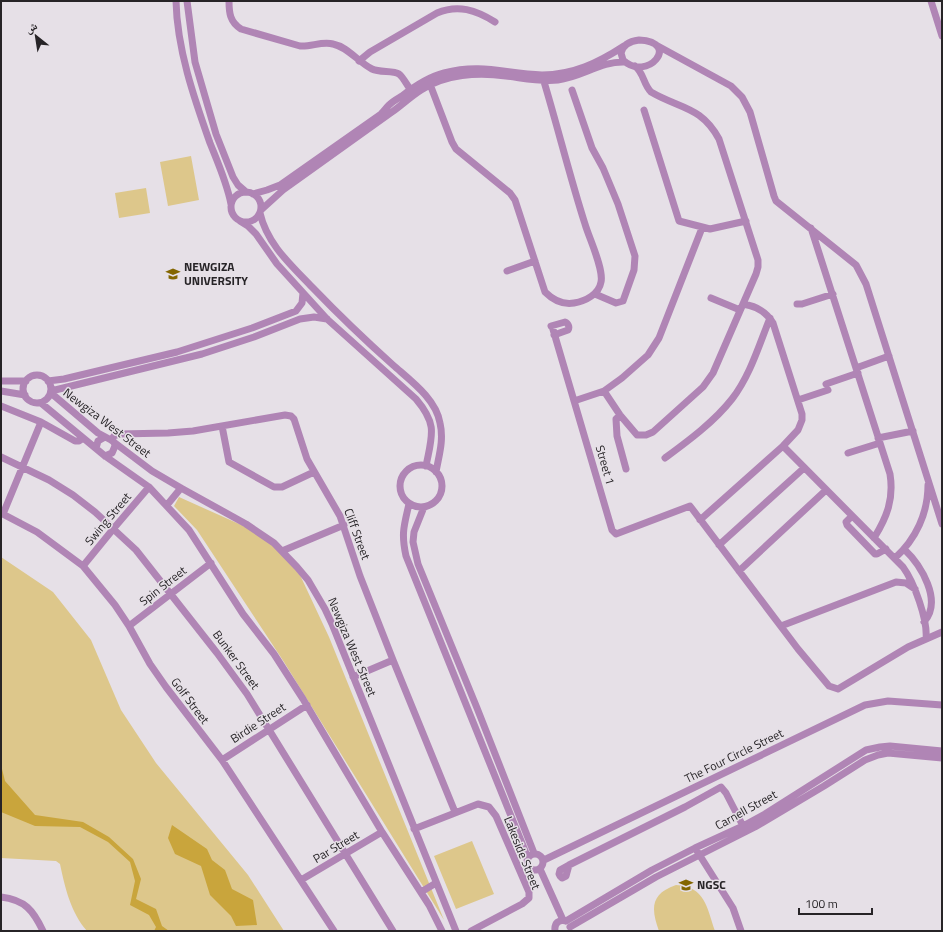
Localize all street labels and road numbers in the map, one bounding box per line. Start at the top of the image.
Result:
street label: Newgiza West Street [59,383,156,463]
street label: Street 1 [591,443,620,487]
street label: Swing Street [80,487,136,549]
street label: Cliff Street [339,505,376,563]
street label: Spin Street [135,561,191,610]
street label: Newgiza West Street [323,594,382,700]
street label: Bunker Street [208,626,265,694]
street label: Golf Street [167,673,215,729]
street label: Birdie Street [226,697,290,748]
street label: The Four Circle Street [681,723,787,788]
street label: Carnell Street [711,784,781,834]
street label: Lakeside Street [499,813,546,893]
street label: Par Street [309,825,363,868]

